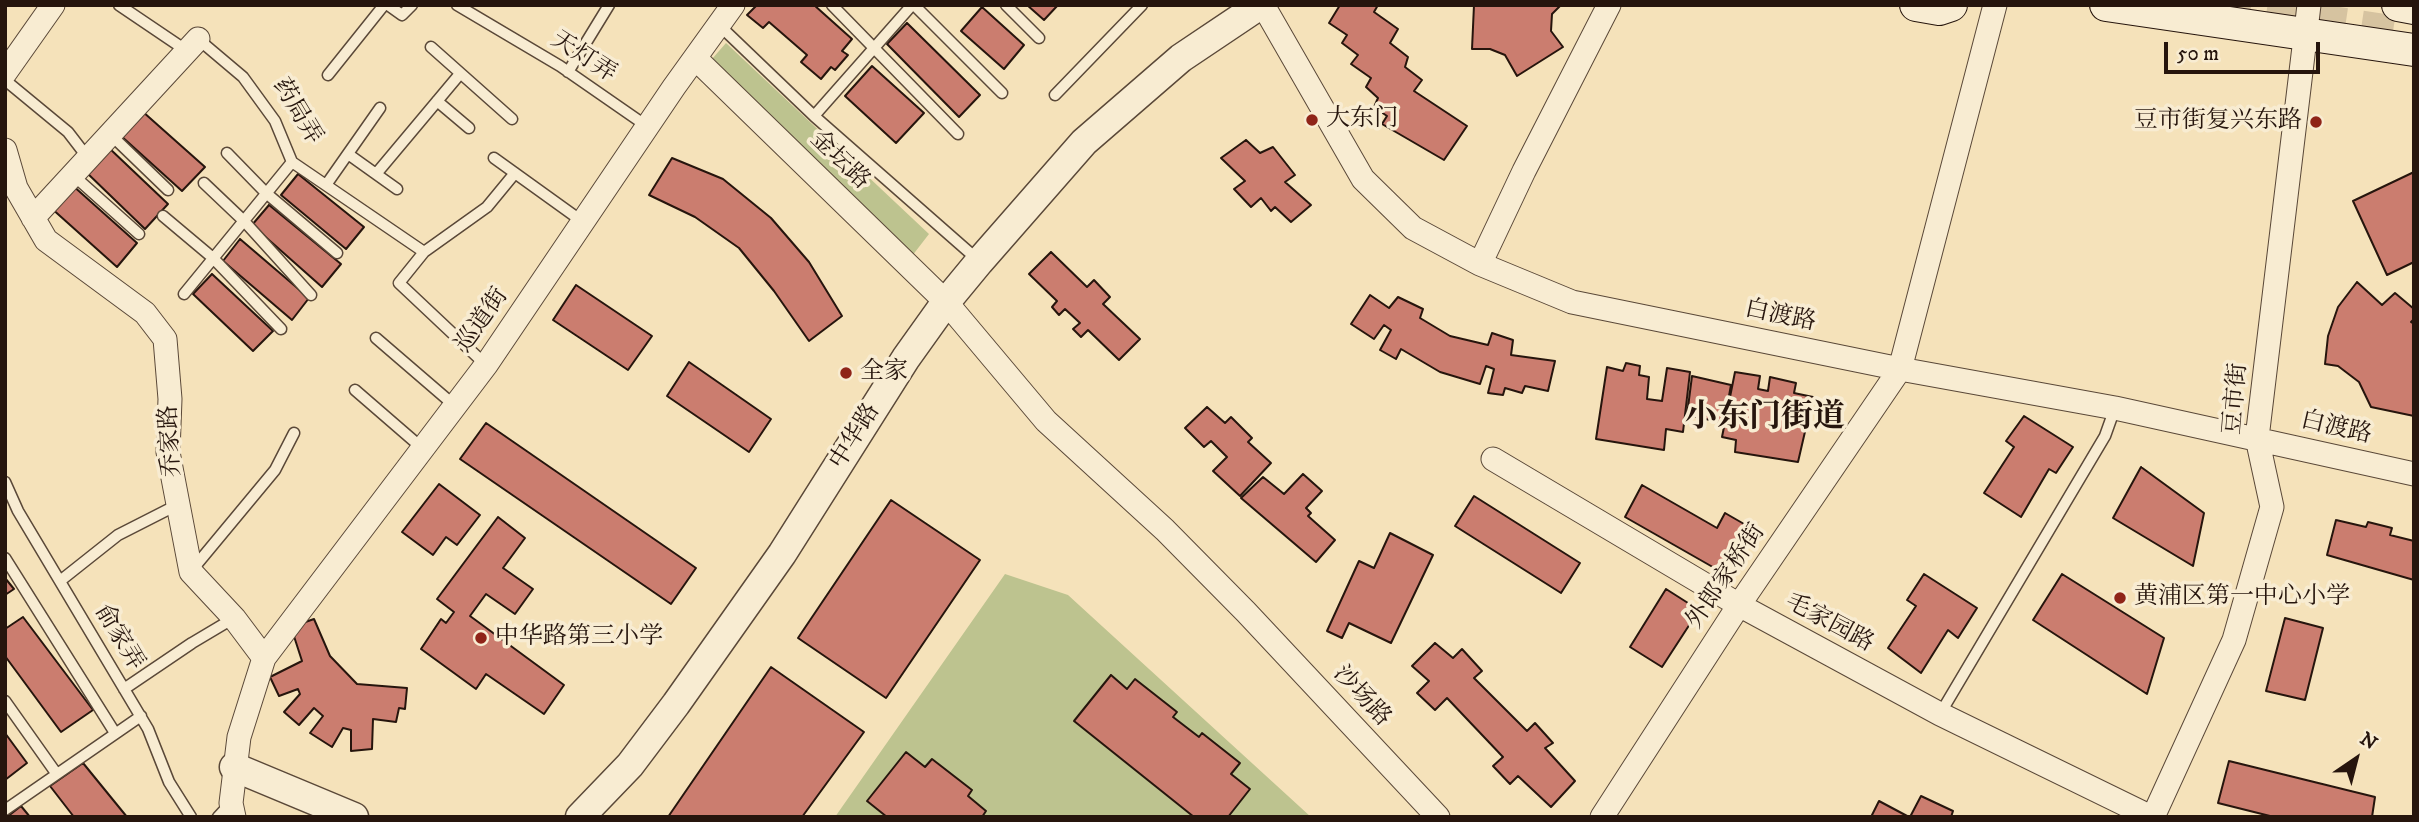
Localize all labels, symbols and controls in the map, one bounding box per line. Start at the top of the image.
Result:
street label: 天灯弄 [545,26,621,90]
scale bar [2167,28,2323,72]
text: 50 m [2177,41,2219,67]
street label: 药局弄 [265,74,327,150]
place label: 大东门 [1326,106,1398,134]
place label: 豆市街复兴东路 [2134,108,2302,136]
marker: 大东门 [1304,112,1320,128]
marker: 豆市街复兴东路 [2308,114,2324,130]
street label: 金坛路 [803,126,875,196]
street label: 巡道街 [451,283,515,359]
street label: 白渡路 [1742,295,1818,339]
place label: 全家 [860,359,908,387]
street label: 豆市街 [2220,362,2254,436]
marker: 全家 [838,365,854,381]
street label: 中华路 [825,399,887,475]
district label: 小东门街道 [1685,400,1845,438]
street label: 乔家路 [156,404,188,478]
street label: 白渡路 [2298,407,2374,451]
street label: 外郎家桥街 [1682,519,1772,635]
place label: 黄浦区第一中心小学 [2134,584,2350,612]
street label: 毛家园路 [1780,589,1878,659]
marker: 黄浦区第一中心小学 [2112,590,2128,606]
street label: 俞家弄 [87,600,149,676]
place label: 中华路第三小学 [495,624,663,652]
marker: 中华路第三小学 [473,630,489,646]
street label: 沙场路 [1326,661,1396,733]
north arrow [2321,724,2391,794]
text: N [2355,727,2381,755]

